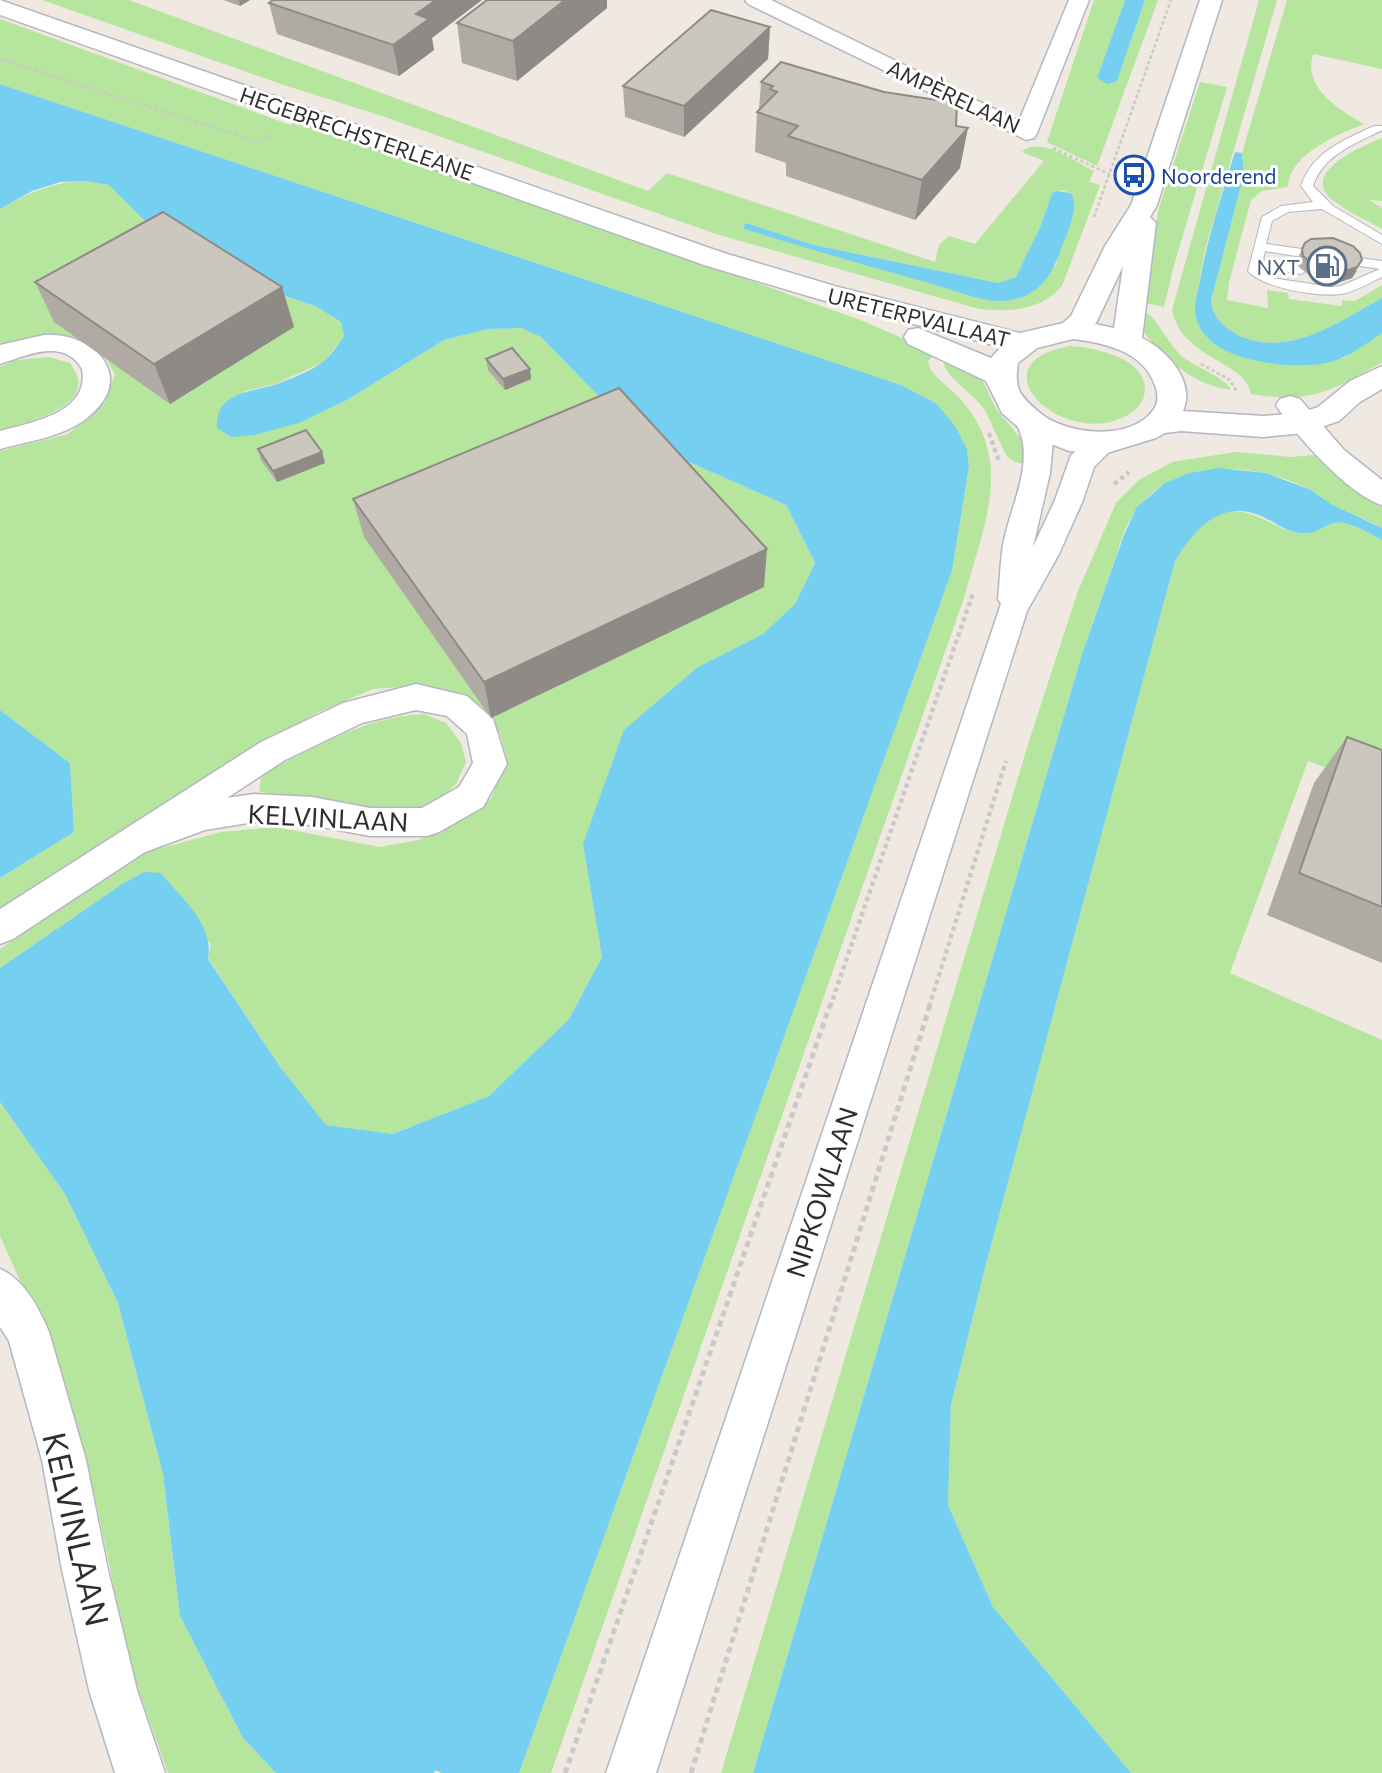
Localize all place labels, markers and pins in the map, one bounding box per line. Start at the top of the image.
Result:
bus stop icon: Noorderend [1113,154,1155,196]
place label: Noorderend [1161,163,1276,188]
fuel station icon: NXT [1306,245,1348,287]
place label: NXT [1256,254,1300,279]

